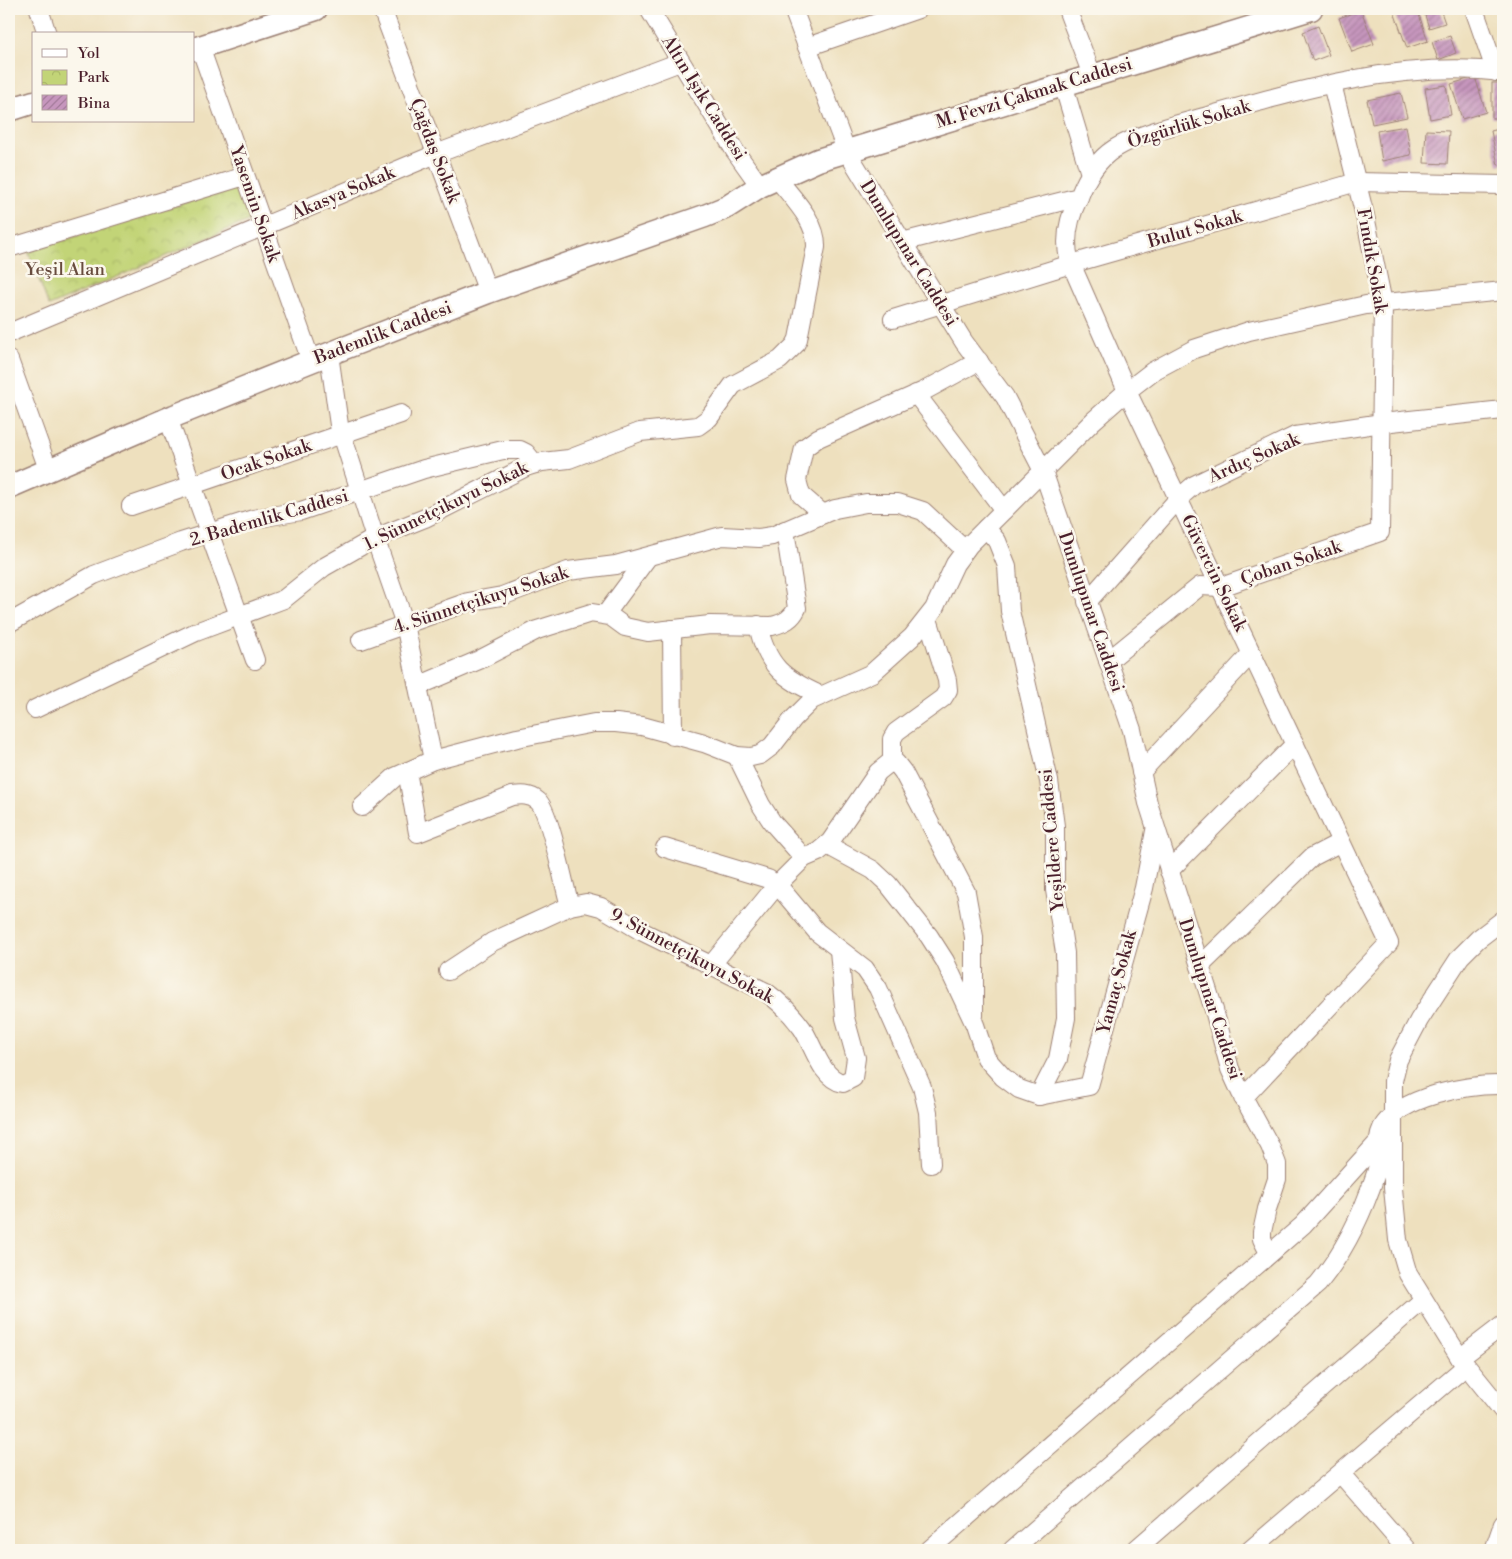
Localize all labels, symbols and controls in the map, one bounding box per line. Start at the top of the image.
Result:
street label: Altın Işık Caddesi [656,30,752,165]
legend [32,32,195,122]
text: Yol [77,44,100,63]
street label: M. Fevzi Çakmak Caddesi [933,52,1135,134]
text: Park [78,68,110,87]
text: Bina [77,94,110,113]
street label: Özgürlük Sokak [1125,94,1255,154]
street label: Çağdaş Sokak [404,95,466,208]
street label: Yasemin Sokak [224,142,286,267]
street label: Akasya Sokak [287,160,400,225]
street label: Dumlupınar Caddesi [855,176,963,330]
street label: Bulut Sokak [1144,204,1247,254]
street label: Fındık Sokak [1351,206,1393,317]
park label: Yeşil Alan [24,258,105,281]
street label: Bademlik Caddesi [310,296,455,370]
street label: Ardıç Sokak [1204,427,1305,489]
street label: Ocak Sokak [218,433,316,486]
street label: 1. Sünnetçikuyu Sokak [360,456,533,556]
street label: 2. Bademlik Caddesi [187,484,351,552]
street label: Güvercin Sokak [1176,511,1253,637]
street label: Dumlupınar Caddesi [1053,529,1129,695]
street label: Çoban Sokak [1238,534,1346,591]
street label: 4. Sünnetçikuyu Sokak [391,560,573,639]
street label: Yeşildere Caddesi [1034,768,1070,913]
street label: 9. Sünnetçikuyu Sokak [606,903,780,1010]
street label: Dumlupınar Caddesi [1173,916,1247,1083]
street label: Yamaç Sokak [1092,926,1142,1037]

